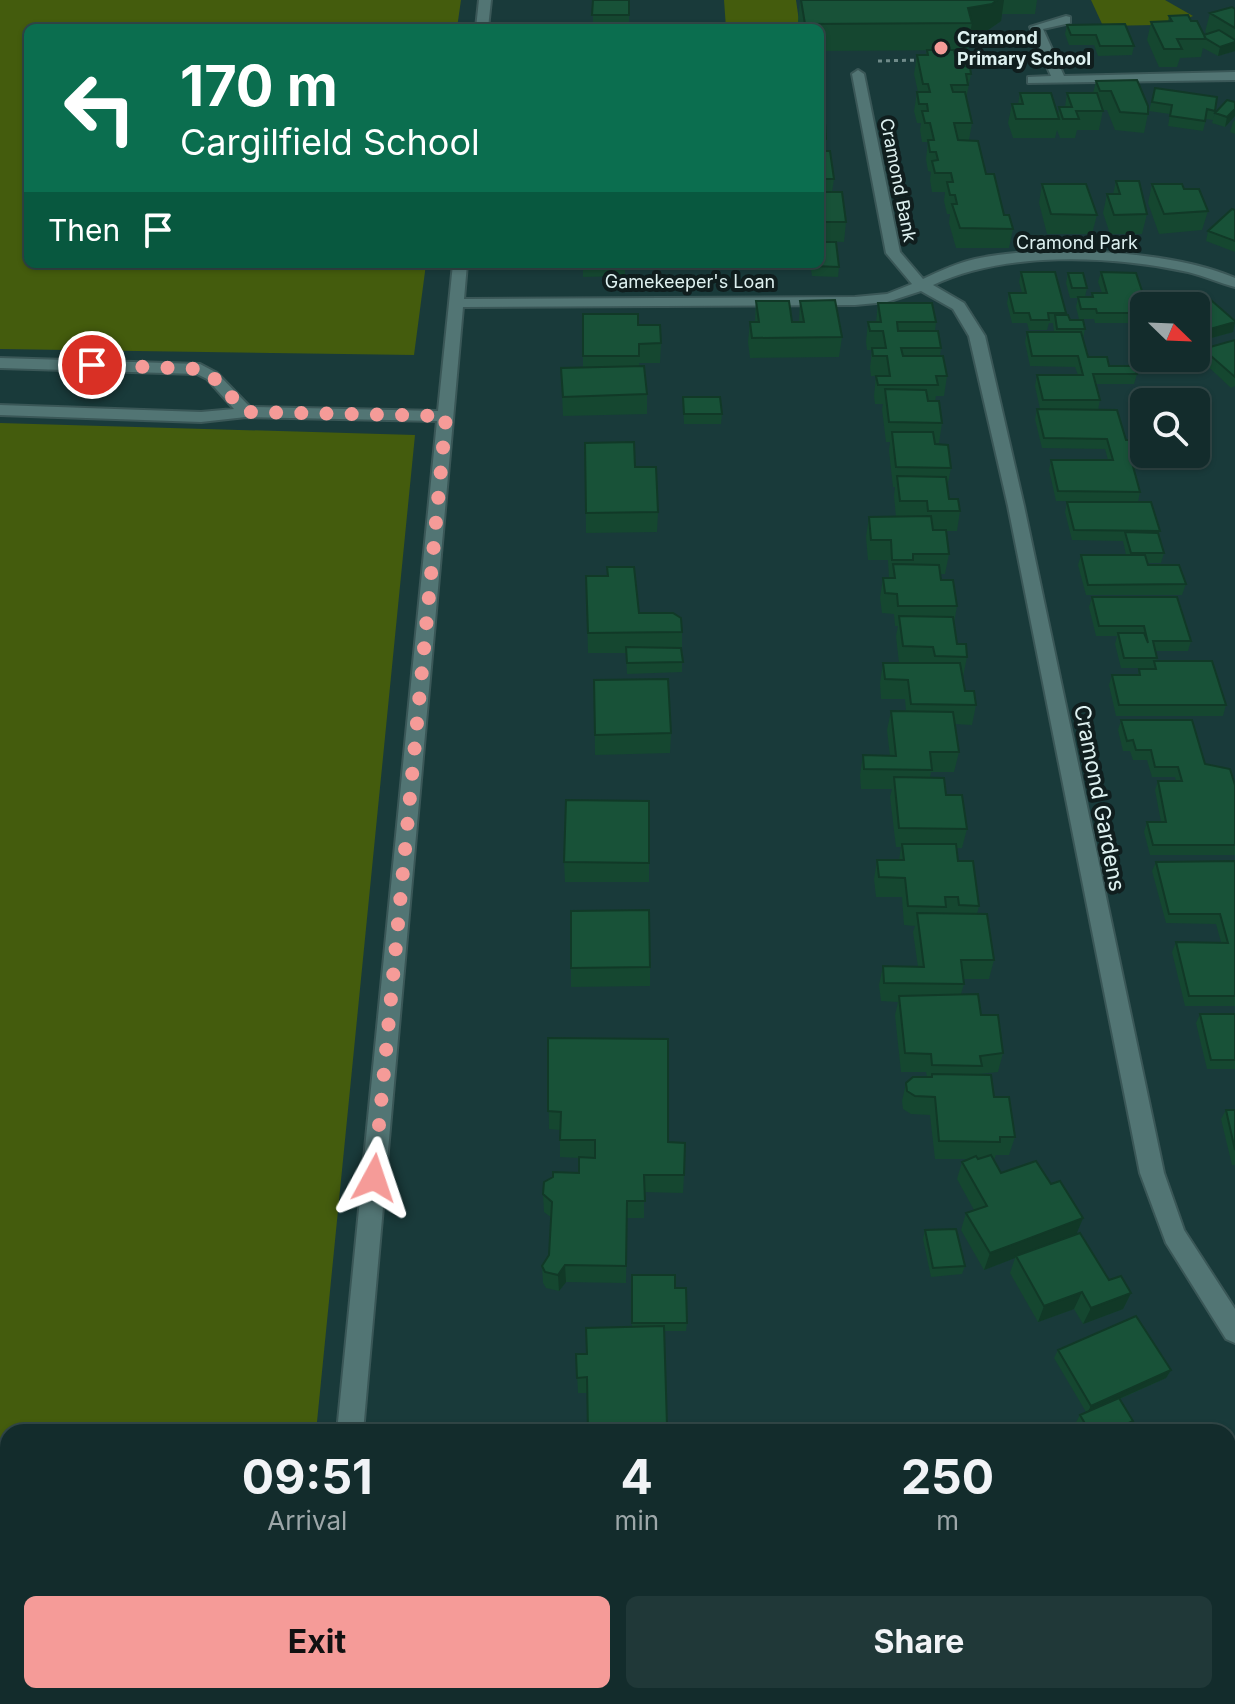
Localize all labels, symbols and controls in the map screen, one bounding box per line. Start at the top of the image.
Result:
place label: Cramond Primary School [957,27,1091,69]
marker: Cramond Primary School [932,39,950,57]
text: 170 m [180,52,338,120]
icon: left [48,56,152,160]
street label: Cramond Bank [876,116,921,244]
text: Cargilfield School [180,120,480,164]
icon: arrive [136,208,180,252]
text: Then [48,212,120,248]
street label: Cramond Park [1016,232,1138,253]
street label: Gamekeeper's Loan [605,271,775,292]
north arrow [1130,292,1210,372]
map controls [1130,292,1210,468]
pin [58,331,126,399]
icon: arrive [70,343,114,387]
button: search [1130,388,1210,468]
street label: Cramond Gardens [1069,703,1131,893]
position arrow [332,1136,416,1220]
text: 09:51 [242,1447,373,1506]
text: 4 [621,1447,653,1506]
text: 250 [901,1447,994,1506]
text: Arrival [267,1505,347,1536]
text: min [615,1505,659,1536]
text: m [936,1505,959,1536]
button: Exit [24,1596,610,1688]
button: Share [626,1596,1212,1688]

